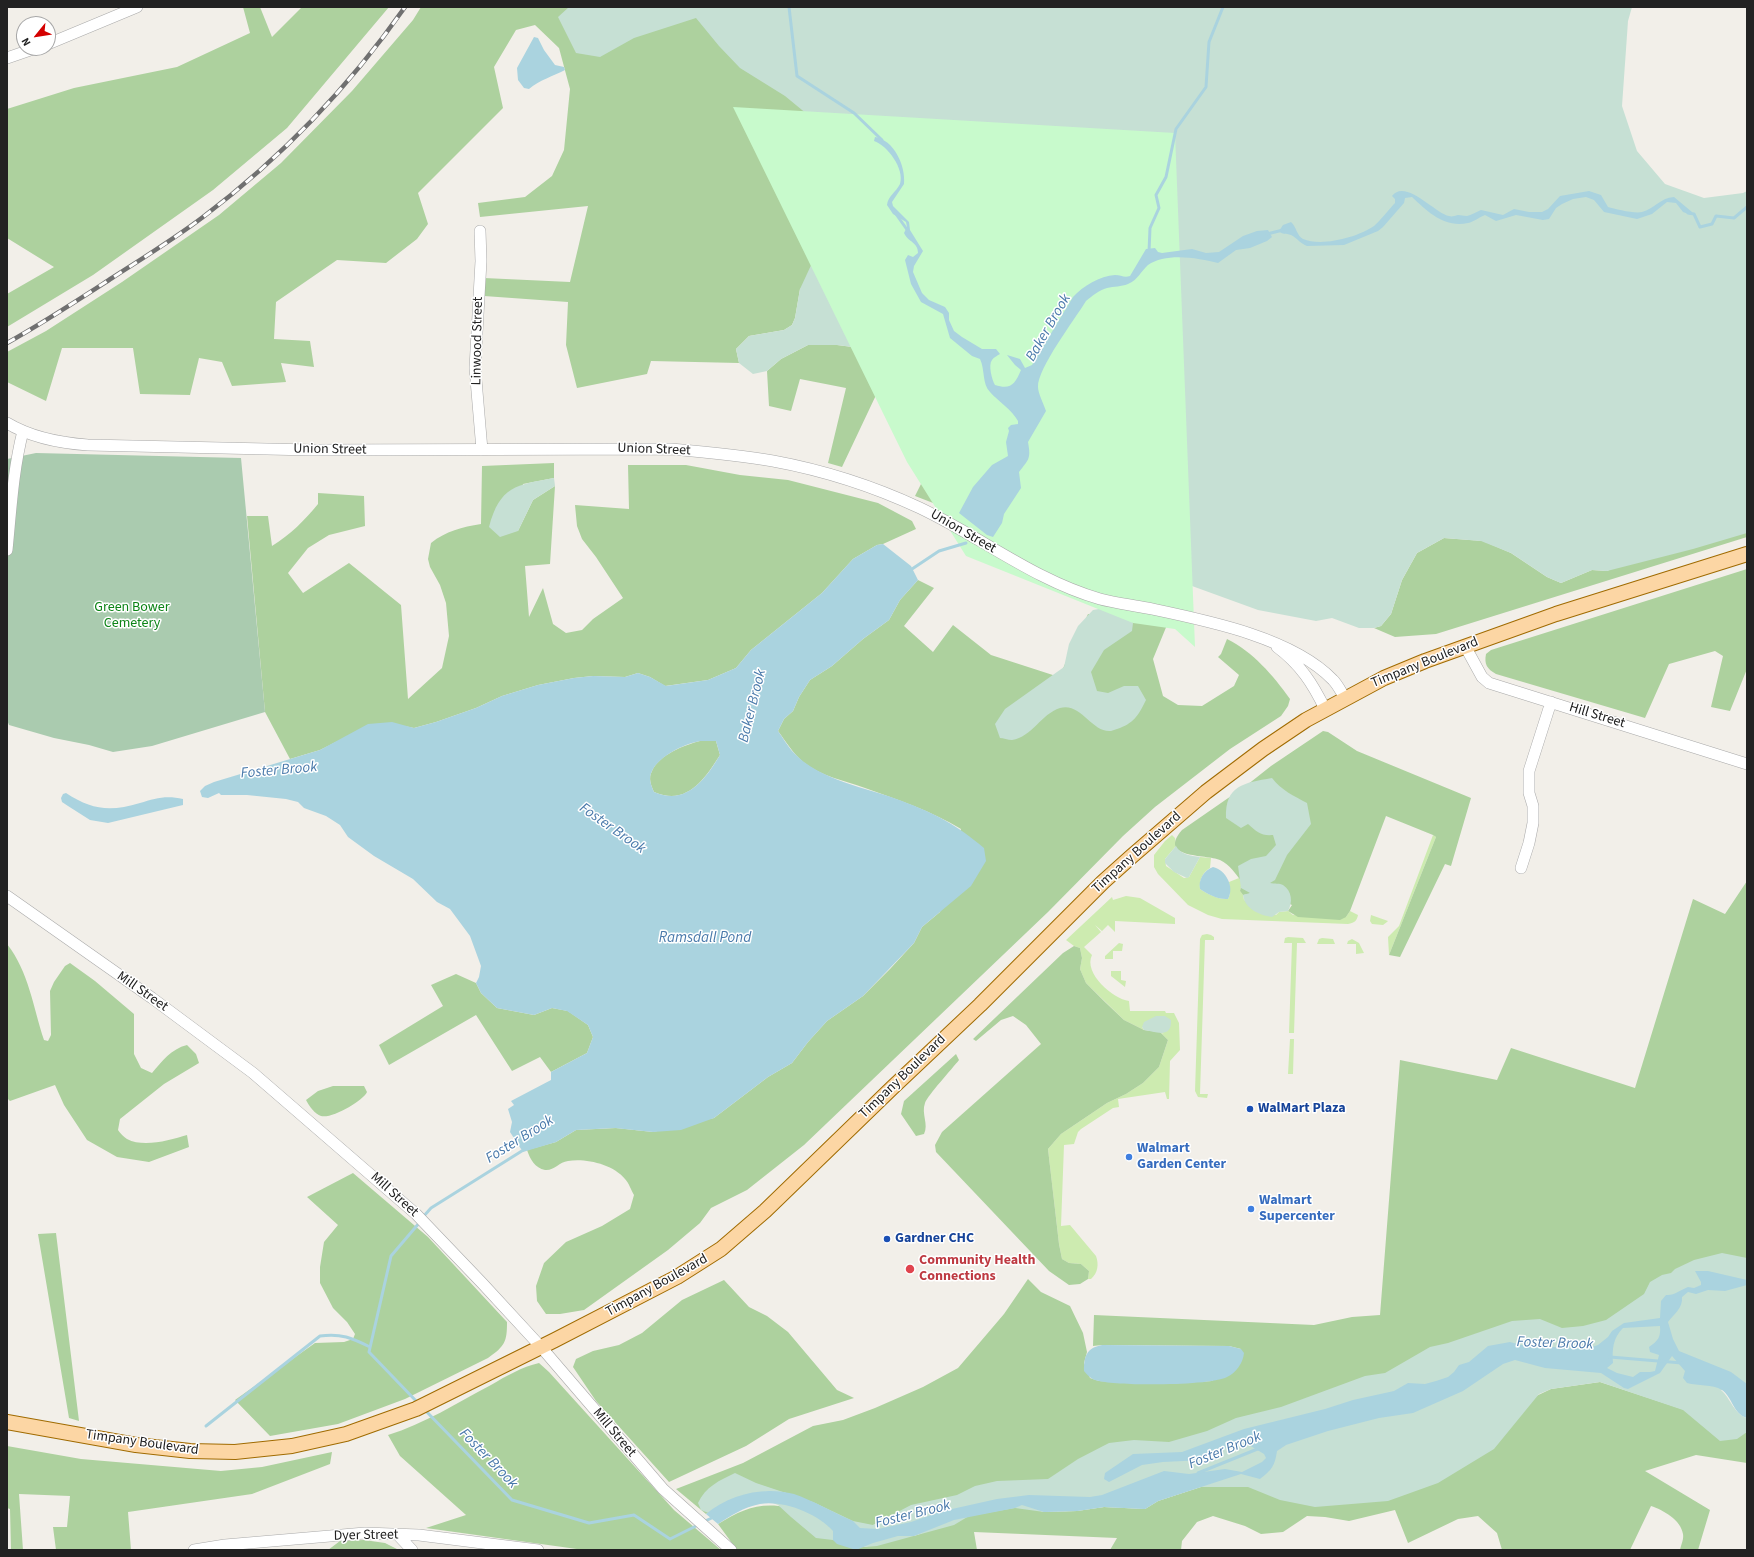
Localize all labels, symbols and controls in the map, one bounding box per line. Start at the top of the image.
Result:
north arrow [16,16,56,56]
text: N [18,35,34,49]
water label: Baker Brook [1022,291,1076,365]
street label: Linwood Street [469,296,487,386]
street label: Union Street [617,440,691,460]
street label: Union Street [293,441,367,459]
street label: Union Street [927,506,999,558]
park label: Green Bower Cemetery [94,600,170,632]
street label: Timpany Boulevard [1369,634,1481,692]
water label: Baker Brook [735,668,771,744]
street label: Hill Street [1567,700,1627,732]
water label: Foster Brook [240,759,318,783]
water label: Foster Brook [575,800,649,858]
street label: Timpany Boulevard [1089,809,1185,897]
water label: Ramsdall Pond [659,930,751,948]
street label: Mill Street [113,968,171,1016]
street label: Timpany Boulevard [856,1031,950,1123]
place label: WalMart Plaza [1258,1101,1346,1117]
marker: WalMart Plaza [1245,1104,1255,1114]
water label: Foster Brook [483,1112,557,1168]
place label: Walmart Garden Center [1137,1141,1226,1174]
marker: Walmart Garden Center [1124,1152,1134,1162]
street label: Mill Street [367,1169,421,1221]
place label: Walmart Supercenter [1259,1193,1335,1226]
marker: Walmart Supercenter [1246,1204,1256,1214]
place label: Gardner CHC [895,1231,974,1247]
marker: Gardner CHC [882,1234,892,1244]
street label: Timpany Boulevard [603,1251,711,1321]
place label: Community Health Connections [919,1253,1035,1286]
marker: Community Health Connections [904,1263,916,1275]
water label: Foster Brook [1516,1334,1594,1354]
street label: Mill Street [589,1405,639,1461]
water label: Foster Brook [455,1425,521,1493]
street label: Timpany Boulevard [84,1427,200,1459]
water label: Foster Brook [1186,1428,1264,1474]
water label: Foster Brook [874,1497,952,1533]
street label: Dyer Street [333,1527,399,1545]

